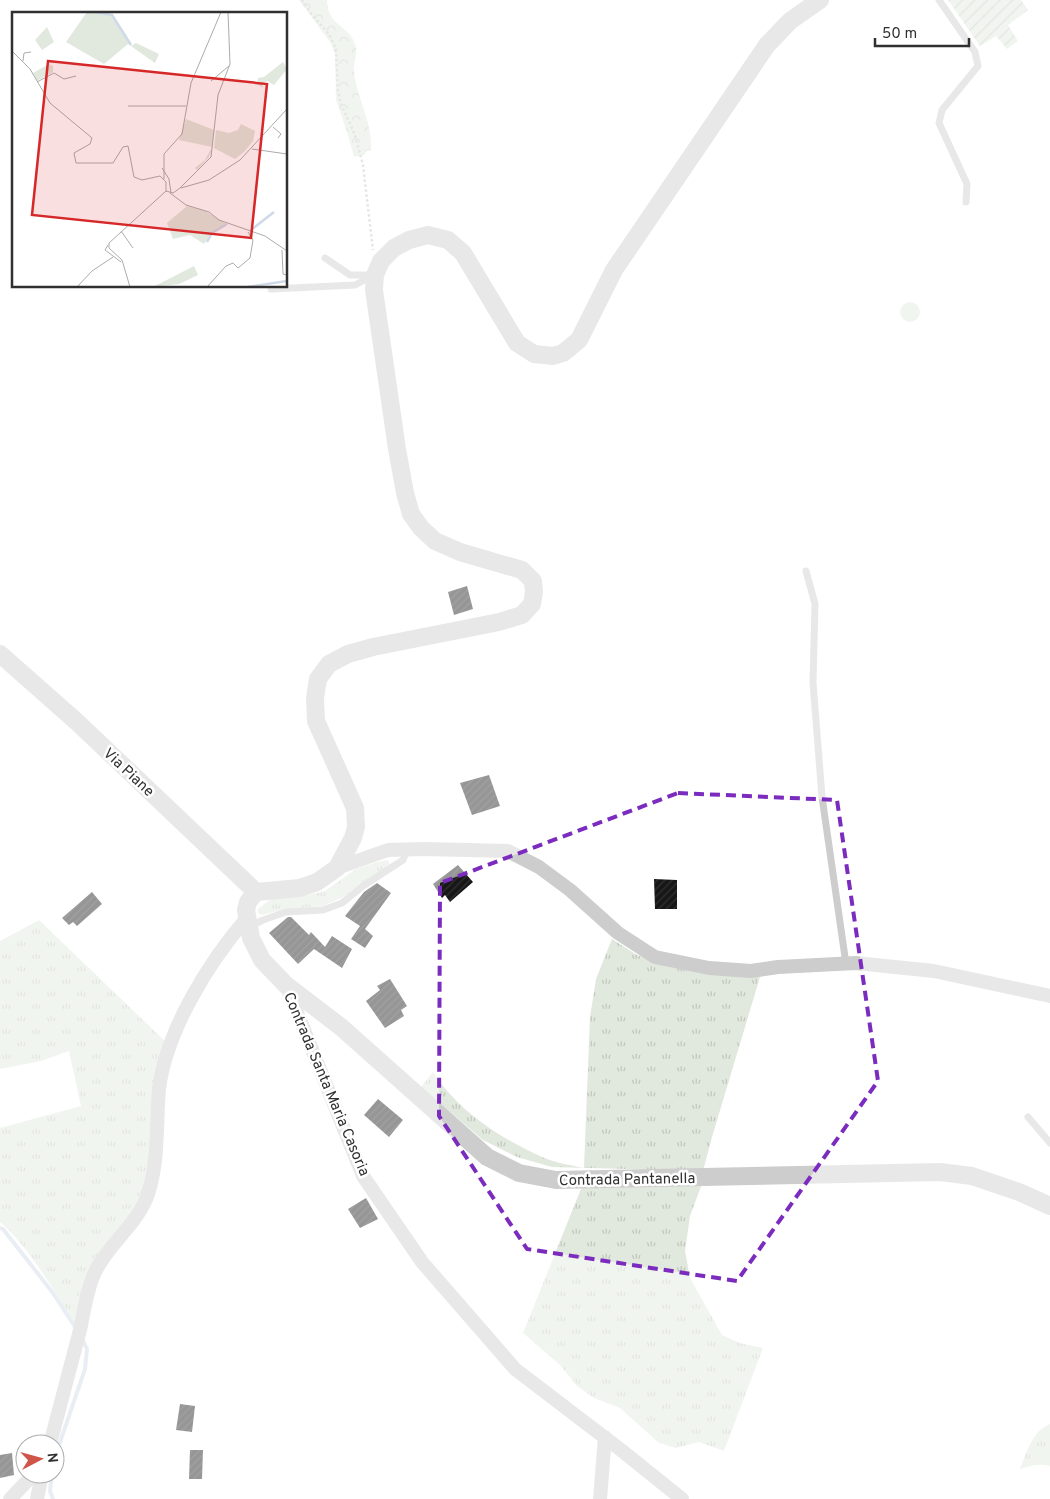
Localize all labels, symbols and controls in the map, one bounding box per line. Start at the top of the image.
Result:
inset map [12,12,288,288]
scale bar [875,15,969,47]
text: 50 m [882,25,917,44]
street label: Via Piane [98,745,158,802]
street label: Contrada Santa Maria Casoria [278,990,373,1179]
street label: Contrada Pantanella [559,1170,695,1191]
north arrow [15,1434,65,1484]
text: N [42,1452,60,1464]

